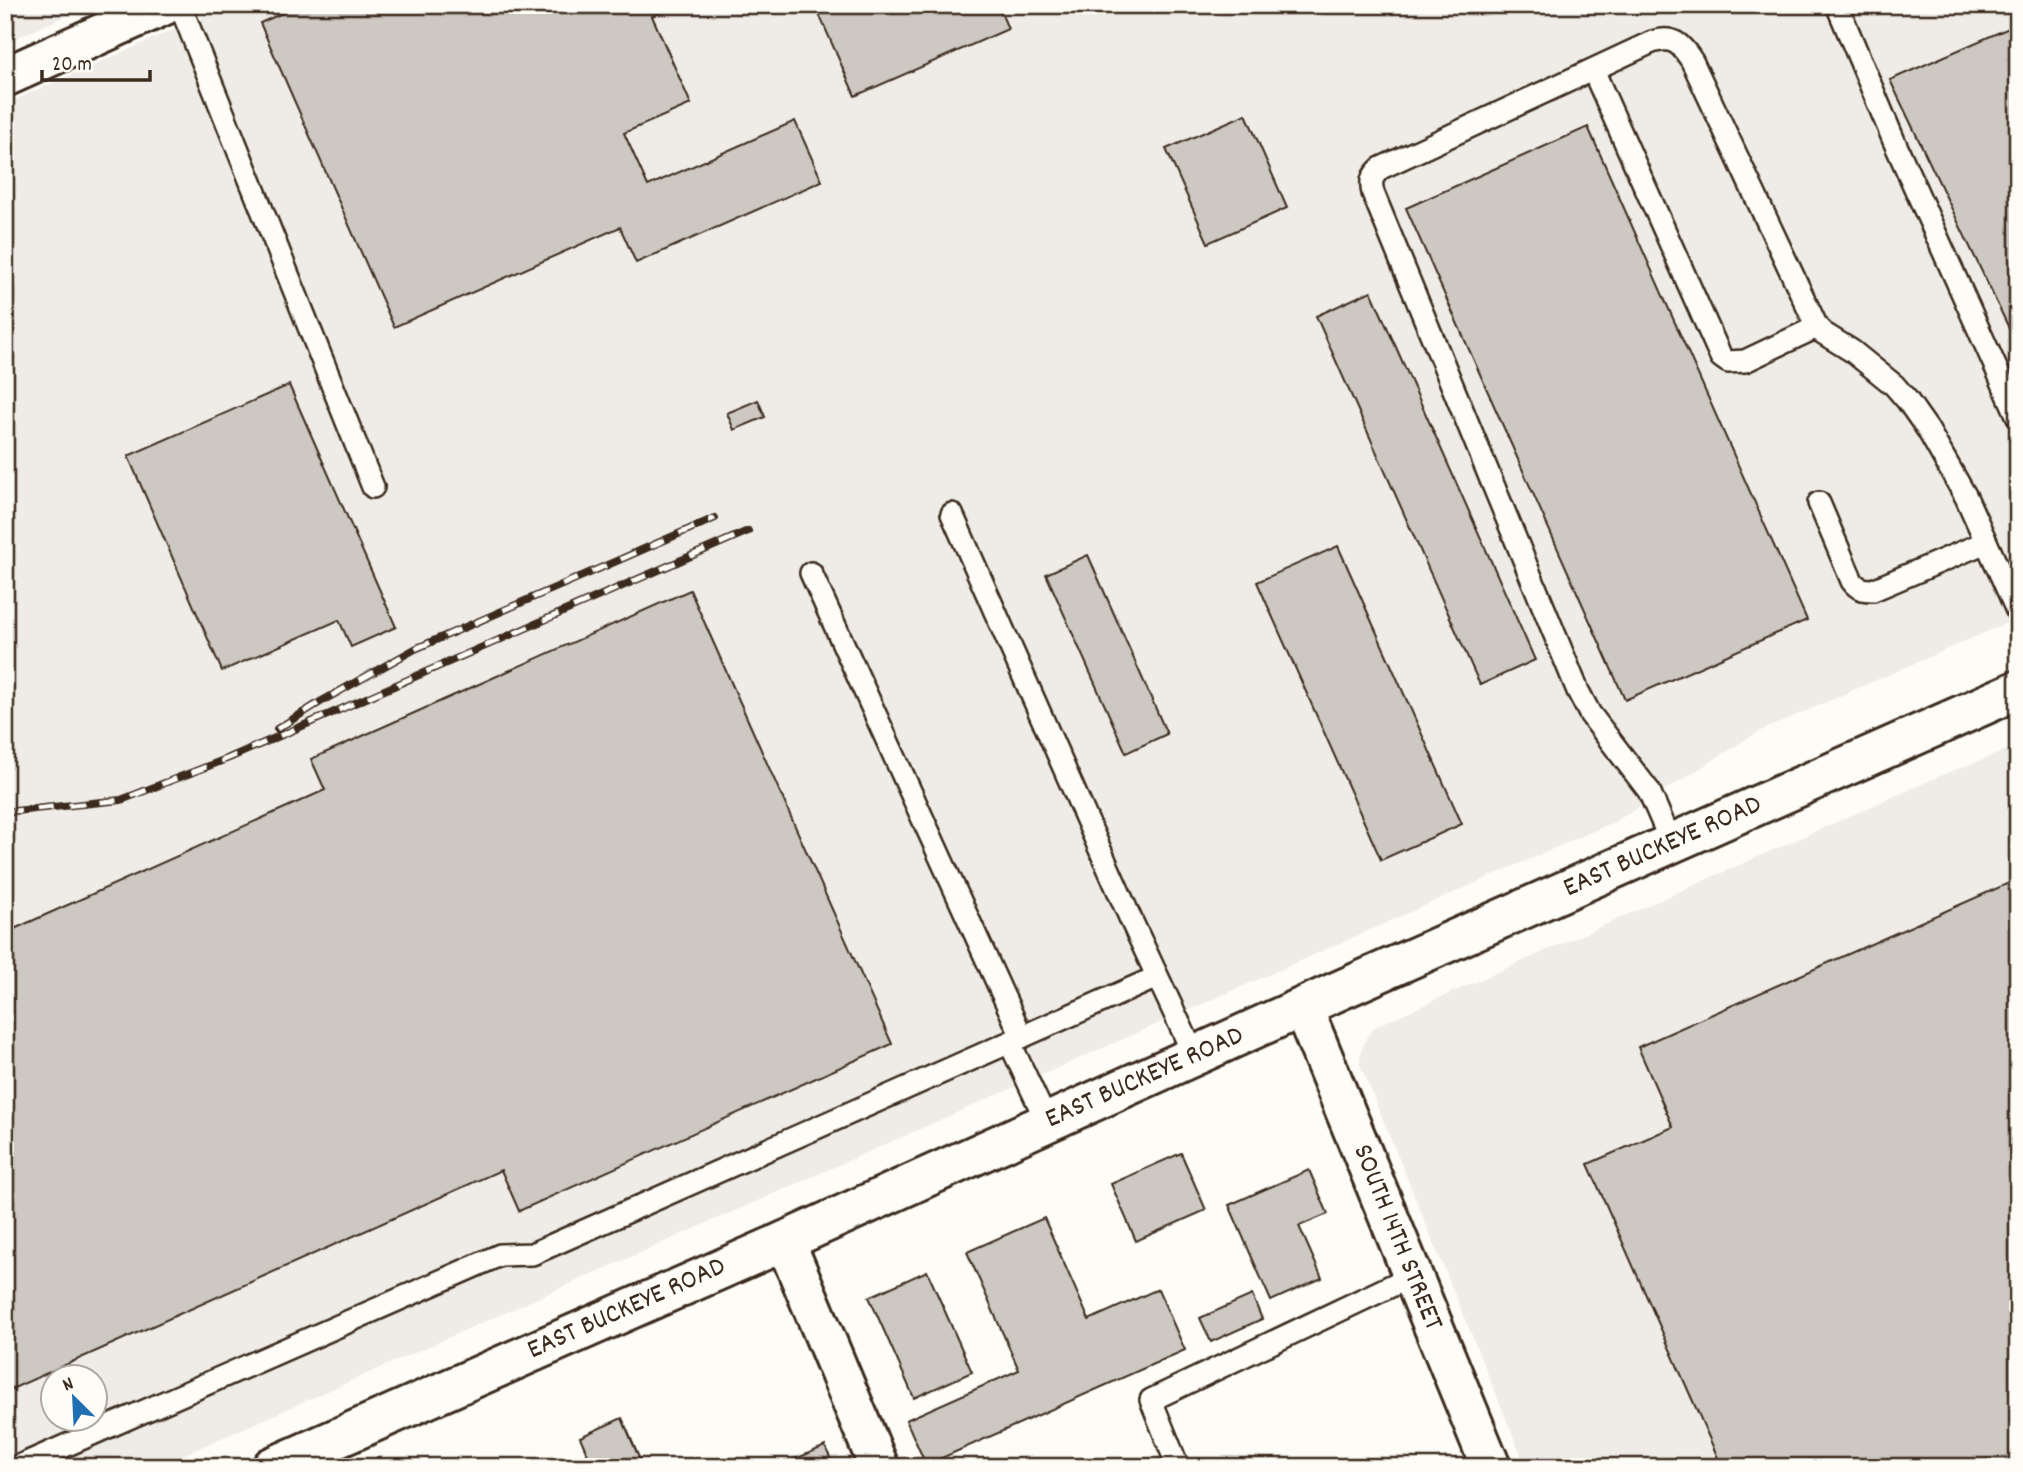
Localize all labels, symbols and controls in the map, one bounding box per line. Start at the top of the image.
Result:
scale bar [42,38,150,82]
text: 20 m [52,51,92,81]
street label: EAST BUCKEYE ROAD [1558,786,1768,910]
street label: EAST BUCKEYE ROAD [1040,1017,1250,1141]
street label: SOUTH 14TH STREET [1340,1139,1452,1337]
street label: EAST BUCKEYE ROAD [522,1248,732,1372]
north arrow [38,1364,108,1434]
text: N [59,1371,78,1400]

